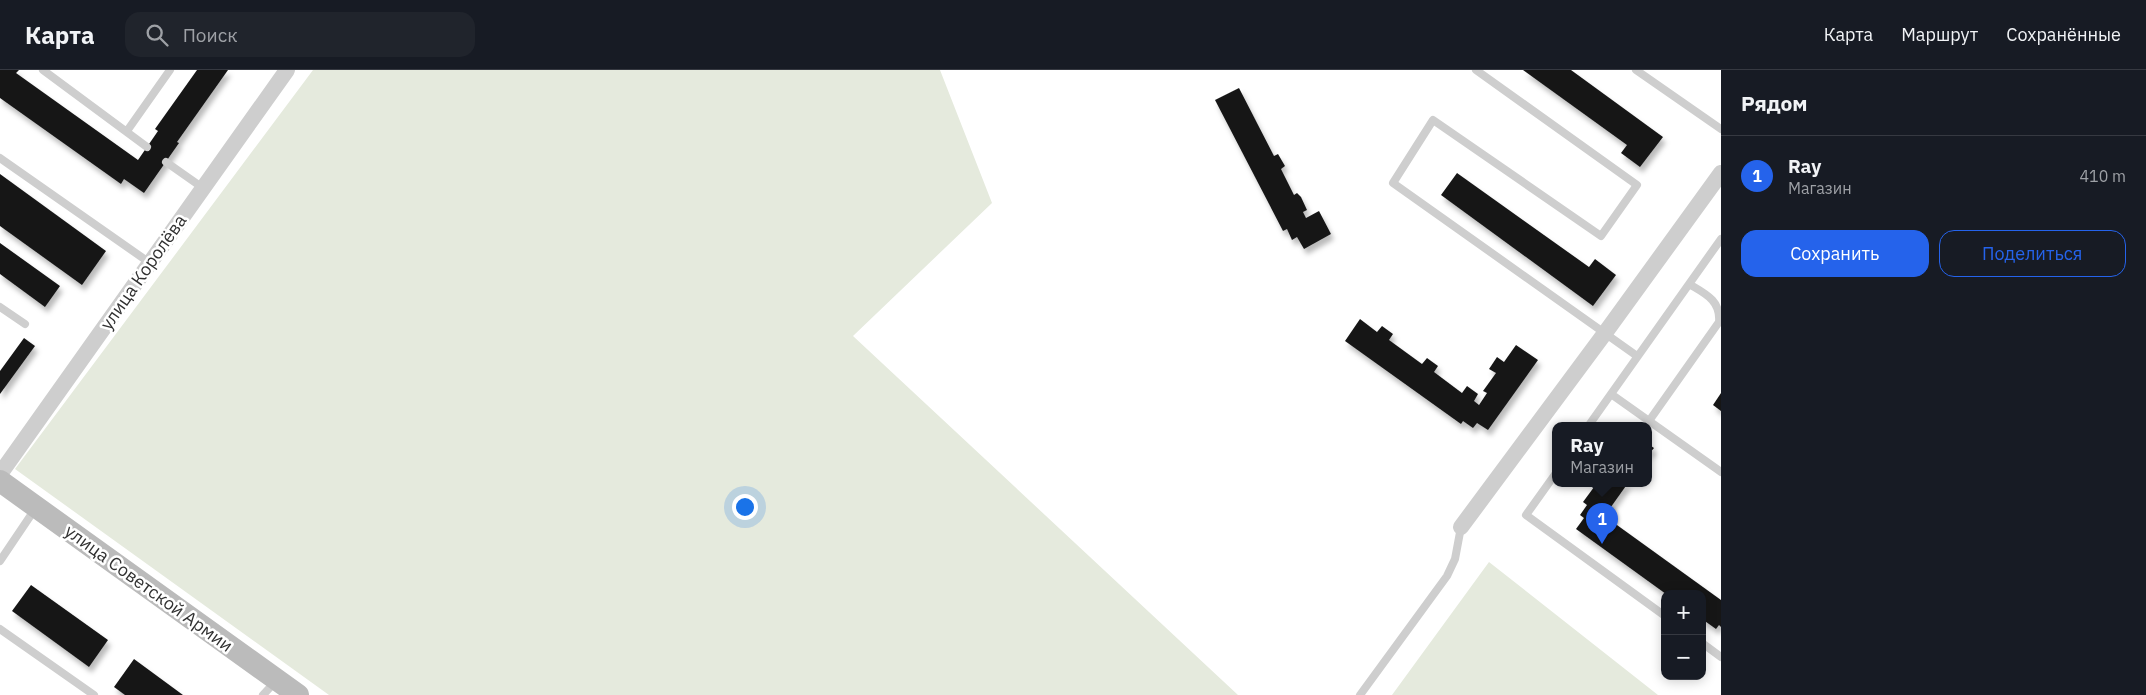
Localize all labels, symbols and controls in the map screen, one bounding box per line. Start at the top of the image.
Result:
search box [125,12,475,57]
text: Карта [25,19,95,51]
icon: search [143,21,171,49]
text: Поиск [183,23,238,47]
text: Карта [1824,23,1873,46]
text: Маршрут [1901,23,1978,46]
text: Сохранённые [2006,23,2121,46]
text: Рядом [1741,89,1808,117]
text: Ray [1788,154,1821,178]
text: 1 [1752,166,1762,186]
text: 410 m [2079,166,2126,186]
text: Магазин [1788,178,1852,198]
street label: улица Королёва [95,210,192,334]
button: Сохранить [1741,230,1929,277]
button: Поделиться [1939,230,2126,277]
popup [1552,422,1652,487]
text: Ray [1570,433,1604,457]
text: Магазин [1570,457,1634,477]
your location [732,494,758,520]
pin: 1 [1586,503,1618,544]
street label: улица Советской Армии [60,519,238,657]
map controls [1661,590,1706,680]
button: + [1661,590,1706,635]
button: − [1661,635,1706,680]

